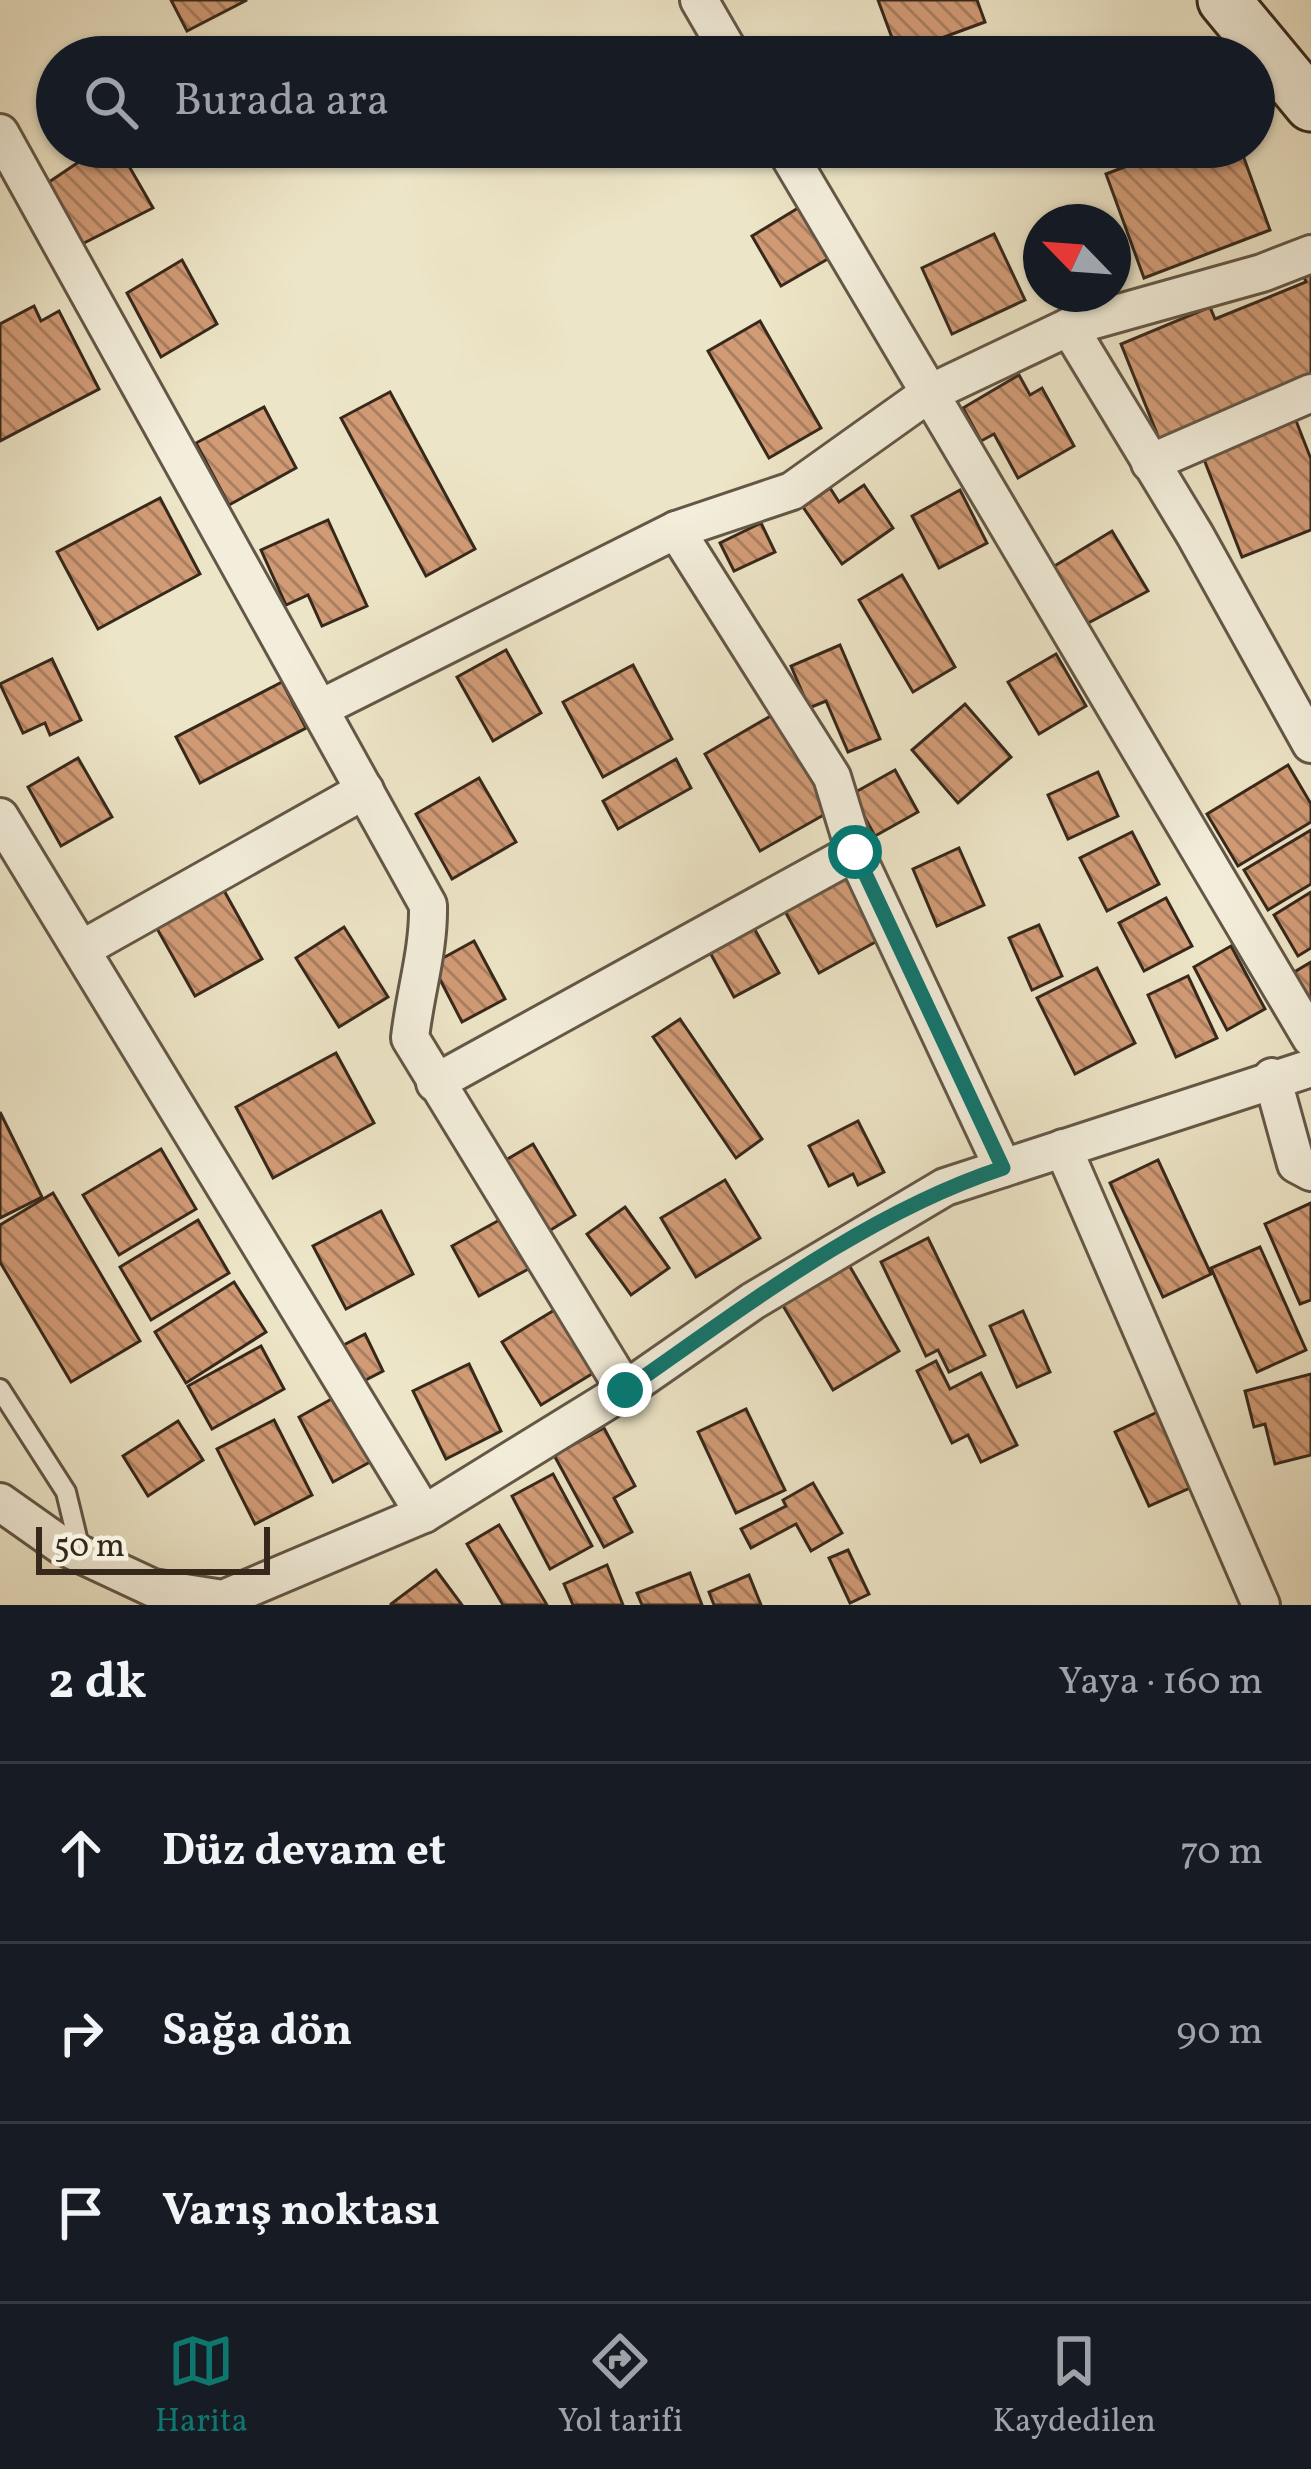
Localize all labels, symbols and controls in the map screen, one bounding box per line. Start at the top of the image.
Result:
search box [36,36,1275,168]
icon: search [78,69,144,135]
text: Burada ara [174,71,389,134]
north arrow [1023,204,1131,312]
route start [828,825,882,879]
route end [598,1363,652,1417]
scale bar [36,1521,270,1574]
text: 50 m [54,1525,125,1571]
text: 2 dk [48,1648,147,1719]
text: Yaya · 160 m [1058,1656,1263,1710]
icon: ahead [48,1820,114,1886]
text: Düz devam et [162,1821,446,1884]
text: 70 m [1180,1826,1263,1880]
icon: right [48,2000,114,2066]
text: Sağa dön [162,2001,353,2064]
text: 90 m [1176,2006,1263,2060]
icon: arrive [48,2180,114,2246]
text: Varış noktası [162,2181,440,2244]
tab: Harita [155,2328,248,2446]
tab: Yol tarifi [558,2328,683,2446]
tab: Kaydedilen [993,2328,1156,2446]

